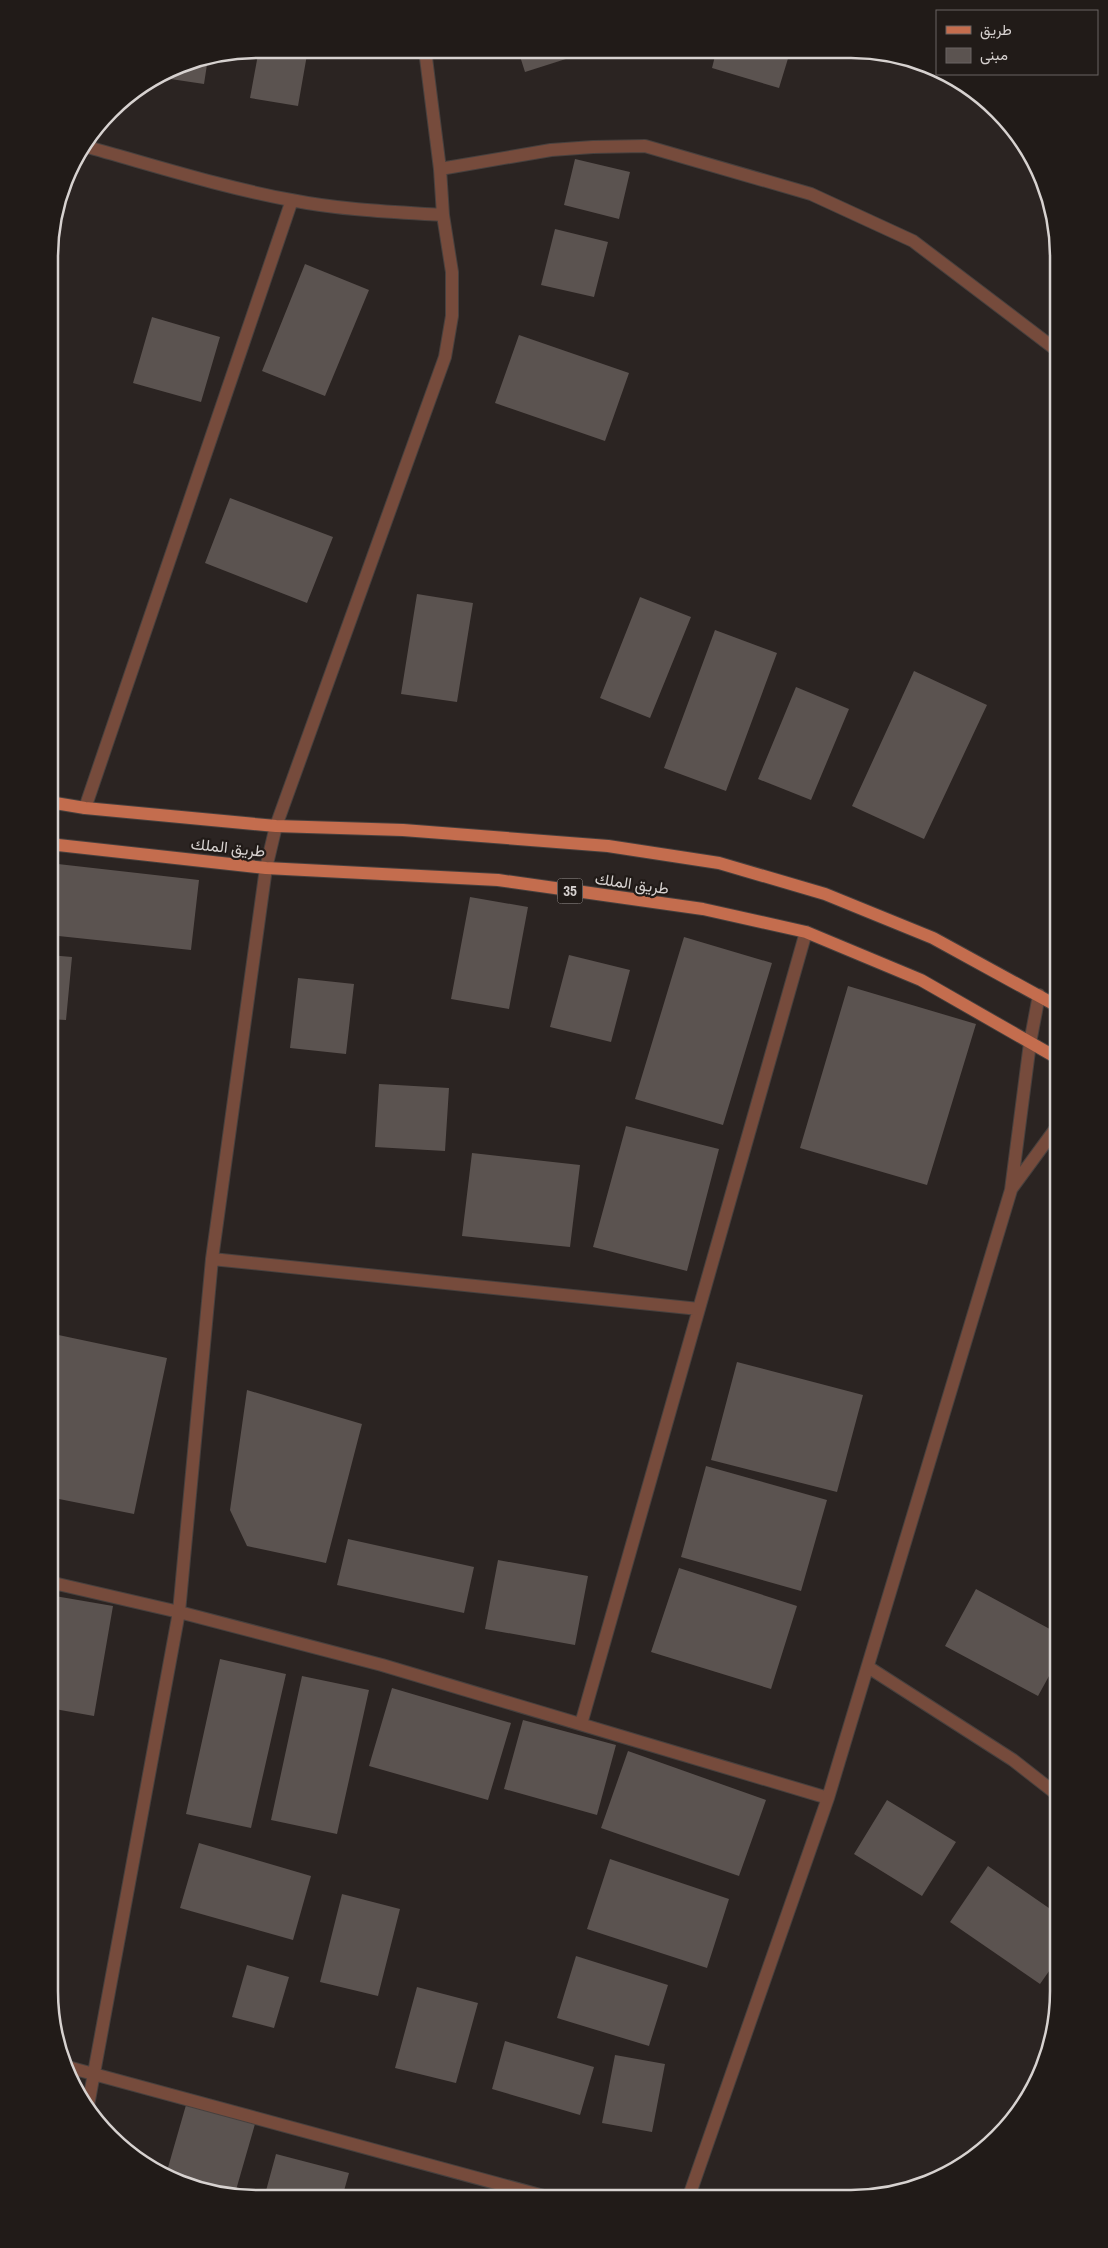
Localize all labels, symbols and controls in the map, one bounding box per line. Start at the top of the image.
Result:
legend [936,10,1098,75]
text: طريق [980,19,1012,40]
text: مبنى [980,44,1008,65]
street label: طريق الملك [190,832,266,862]
street label: طريق الملك [593,867,671,899]
road number: 35 [558,878,582,904]

